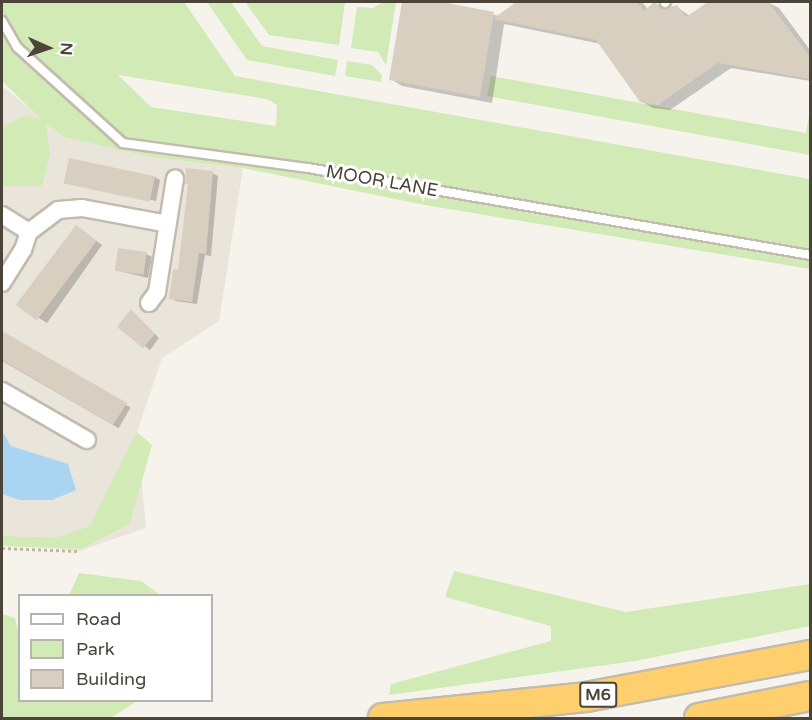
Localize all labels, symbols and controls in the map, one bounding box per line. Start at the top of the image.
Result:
north arrow [18,18,78,78]
text: N [56,42,76,56]
street label: MOOR LANE [324,161,440,201]
legend [18,594,213,702]
text: Road [76,608,121,630]
text: Park [76,638,114,660]
text: Building [76,668,146,690]
road number: M6 [578,682,618,708]

